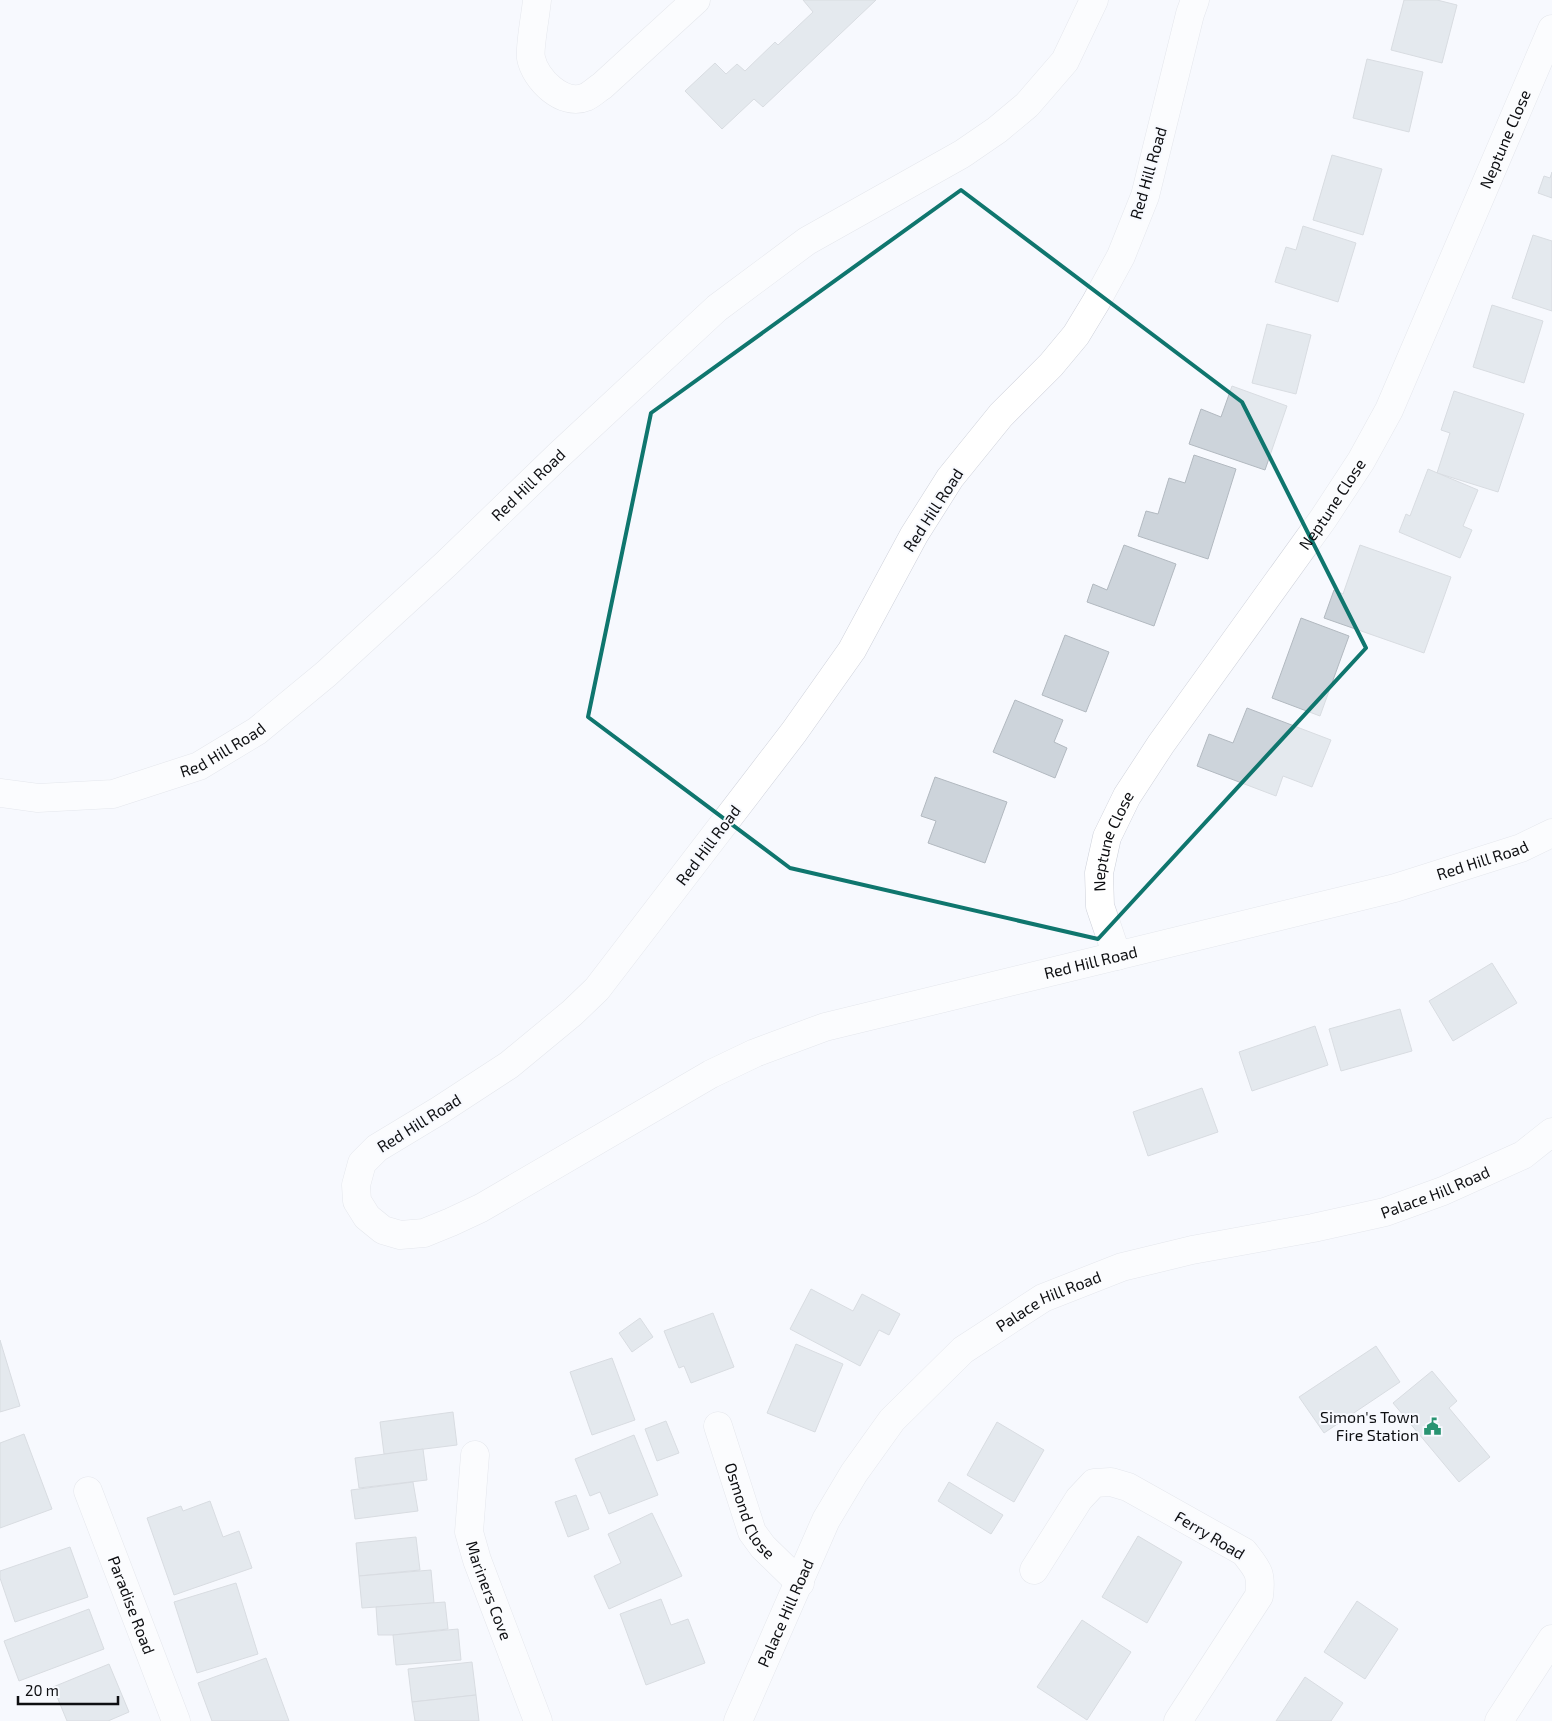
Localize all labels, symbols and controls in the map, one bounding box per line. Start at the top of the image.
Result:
street label: Neptune Close [1475,87,1534,191]
street label: Red Hill Road [1125,124,1170,221]
street label: Red Hill Road [487,444,569,524]
street label: Neptune Close [1294,455,1369,553]
street label: Red Hill Road [899,465,967,555]
street label: Red Hill Road [177,718,269,781]
street label: Neptune Close [1089,787,1137,892]
street label: Red Hill Road [671,801,744,888]
street label: Red Hill Road [1434,836,1531,883]
street label: Red Hill Road [1042,941,1139,982]
street label: Red Hill Road [373,1089,464,1156]
street label: Palace Hill Road [1378,1161,1492,1222]
street label: Palace Hill Road [992,1266,1104,1335]
place label: Simon's Town Fire Station [1320,1407,1419,1444]
public building icon: Simon's Town Fire Station [1423,1416,1443,1436]
street label: Osmond Close [721,1460,779,1562]
street label: Ferry Road [1172,1506,1249,1563]
street label: Mariners Cove [463,1538,516,1643]
street label: Paradise Road [105,1553,159,1657]
street label: Palace Hill Road [753,1556,817,1670]
scale bar [18,1674,118,1706]
text: 20 m [25,1681,59,1699]

